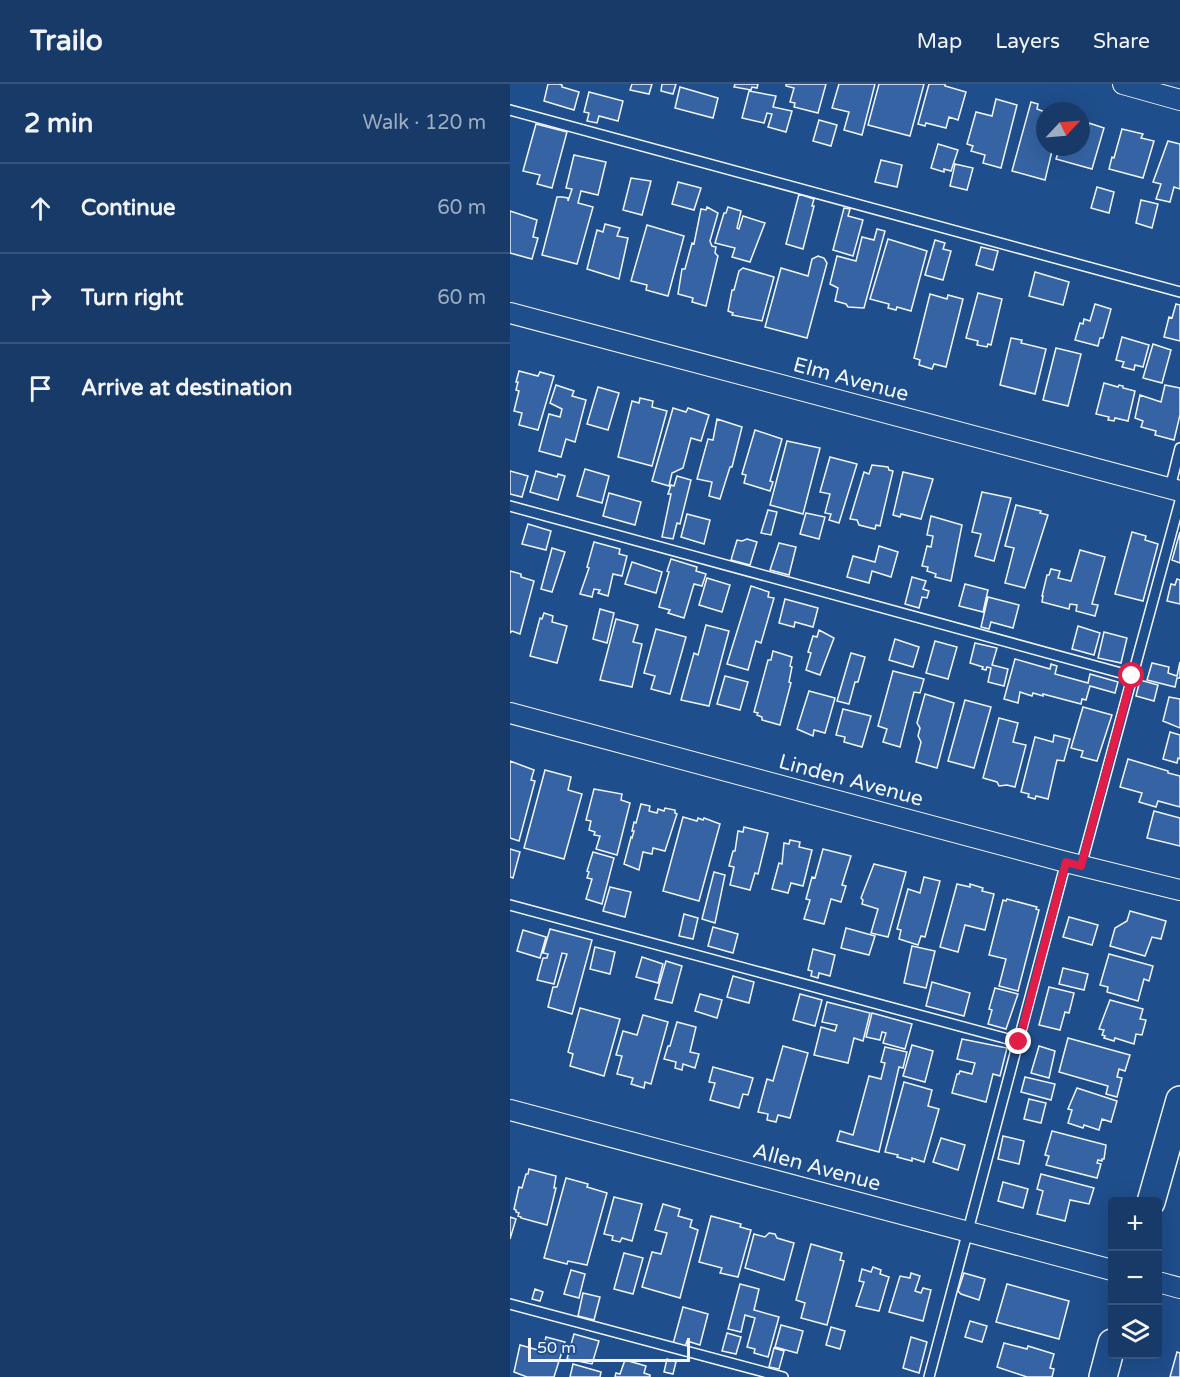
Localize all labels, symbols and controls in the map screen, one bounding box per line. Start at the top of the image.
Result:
text: Trailo [30,24,103,58]
text: Map [917,29,962,54]
text: Layers [995,29,1060,54]
text: Share [1093,29,1150,54]
north arrow [1036,102,1090,156]
text: 2 min [24,108,93,139]
text: Walk · 120 m [363,111,486,135]
icon: ahead [24,192,57,225]
text: Continue [81,195,176,221]
text: 60 m [437,196,486,220]
icon: right [24,282,57,315]
text: Turn right [81,285,183,311]
text: 60 m [437,286,486,310]
street label: Elm Avenue [790,352,911,407]
icon: arrive [24,372,57,405]
text: Arrive at destination [81,375,292,401]
route start [1118,662,1144,688]
street label: Linden Avenue [776,749,926,812]
route end [1005,1028,1031,1054]
street label: Allen Avenue [750,1138,884,1197]
map controls [1108,1197,1162,1359]
button: + [1108,1197,1162,1251]
button: − [1108,1251,1162,1305]
button: layers [1108,1305,1162,1359]
scale bar [528,1335,690,1362]
text: 50 m [537,1338,576,1358]

